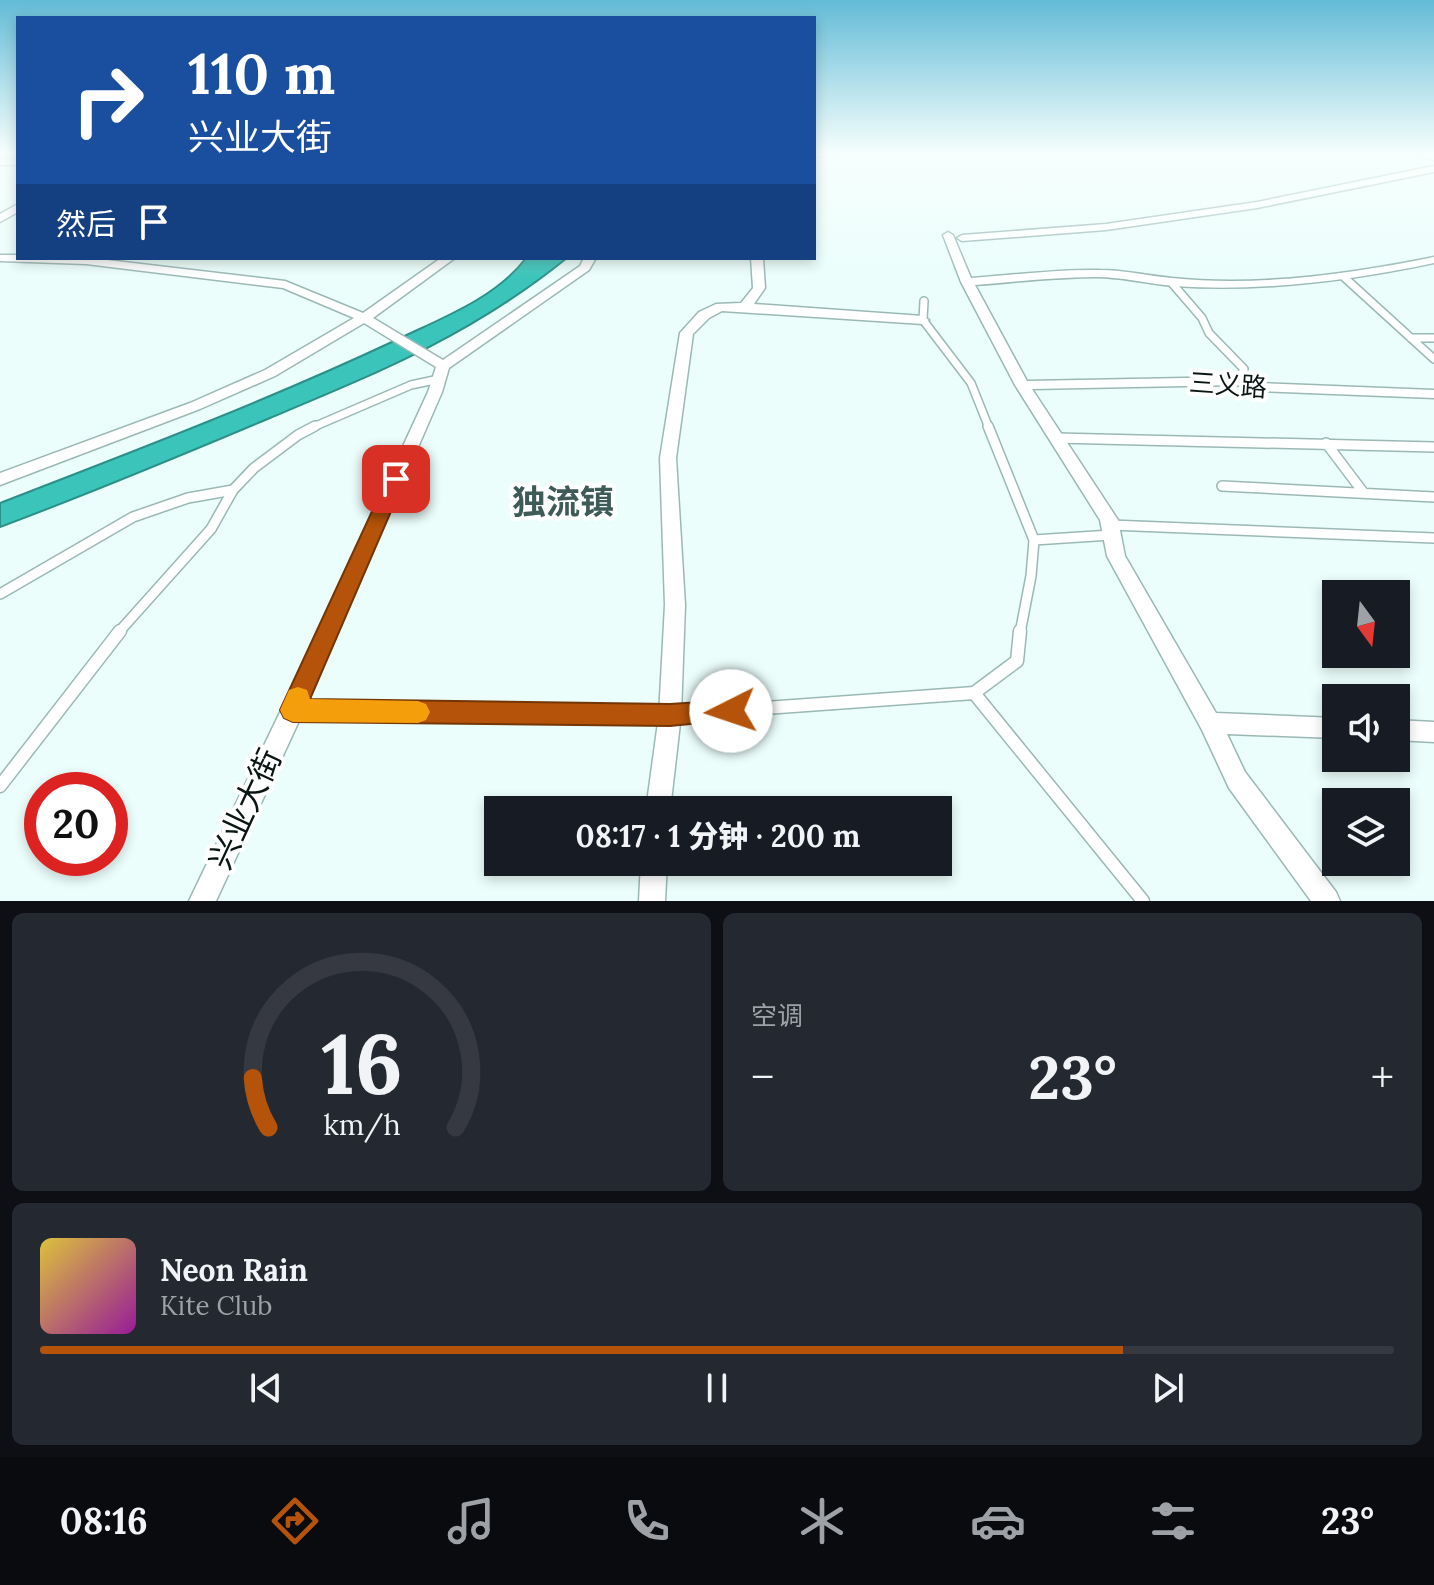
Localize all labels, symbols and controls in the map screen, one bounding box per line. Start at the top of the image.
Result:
text: 110 m [188,38,335,109]
icon: right [56,48,160,152]
text: 兴业大街 [188,114,332,160]
icon: arrive [132,200,176,244]
text: 然后 [56,205,116,243]
street label: 三义路 [1188,365,1268,404]
pin [362,445,430,513]
icon: arrive [374,457,418,501]
district label: 独流镇 [512,480,614,523]
north arrow [1322,580,1410,668]
map controls [1322,580,1410,876]
position arrow [689,669,773,753]
button: sound [1322,684,1410,772]
street label: 兴业大街 [199,742,290,875]
speed limit sign: 20 [24,772,128,876]
button: layers [1322,788,1410,876]
text: 08:17 · 1 分钟 · 200 m [576,817,860,855]
text: 空调 [751,999,803,1032]
text: 16 [321,1010,402,1117]
text: 23° [1028,1039,1117,1115]
text: − [751,1049,774,1105]
text: + [1371,1049,1394,1105]
text: km/h [323,1106,400,1143]
text: Neon Rain [160,1251,308,1289]
text: Kite Club [160,1289,272,1322]
icon: previous [244,1366,288,1410]
icon: pause [695,1366,739,1410]
icon: next [1146,1366,1190,1410]
icon: directions [267,1493,323,1549]
icon: music [443,1493,499,1549]
icon: phone [619,1493,675,1549]
icon: climate [794,1493,850,1549]
icon: car [970,1493,1026,1549]
icon: filters [1145,1493,1201,1549]
text: 08:16 [60,1498,148,1544]
text: 23° [1321,1498,1374,1544]

